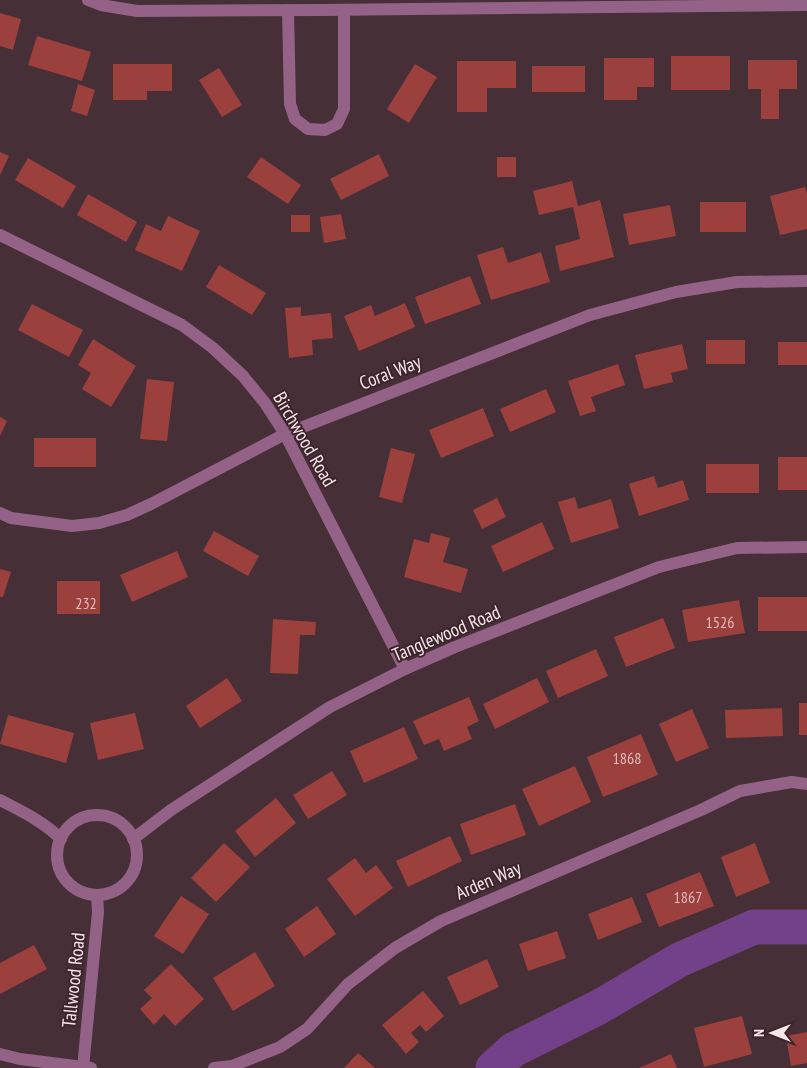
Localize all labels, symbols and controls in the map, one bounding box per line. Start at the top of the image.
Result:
street label: Coral Way [356,349,425,395]
street label: Birchwood Road [268,387,342,491]
house number: 232 [75,593,97,613]
street label: Tanglewood Road [388,599,504,667]
house number: 1526 [706,612,734,632]
house number: 1868 [613,748,641,768]
street label: Arden Way [451,855,525,905]
house number: 1867 [674,887,702,907]
street label: Tallwood Road [56,931,90,1029]
north arrow [747,1008,797,1058]
text: N [750,1029,768,1037]

